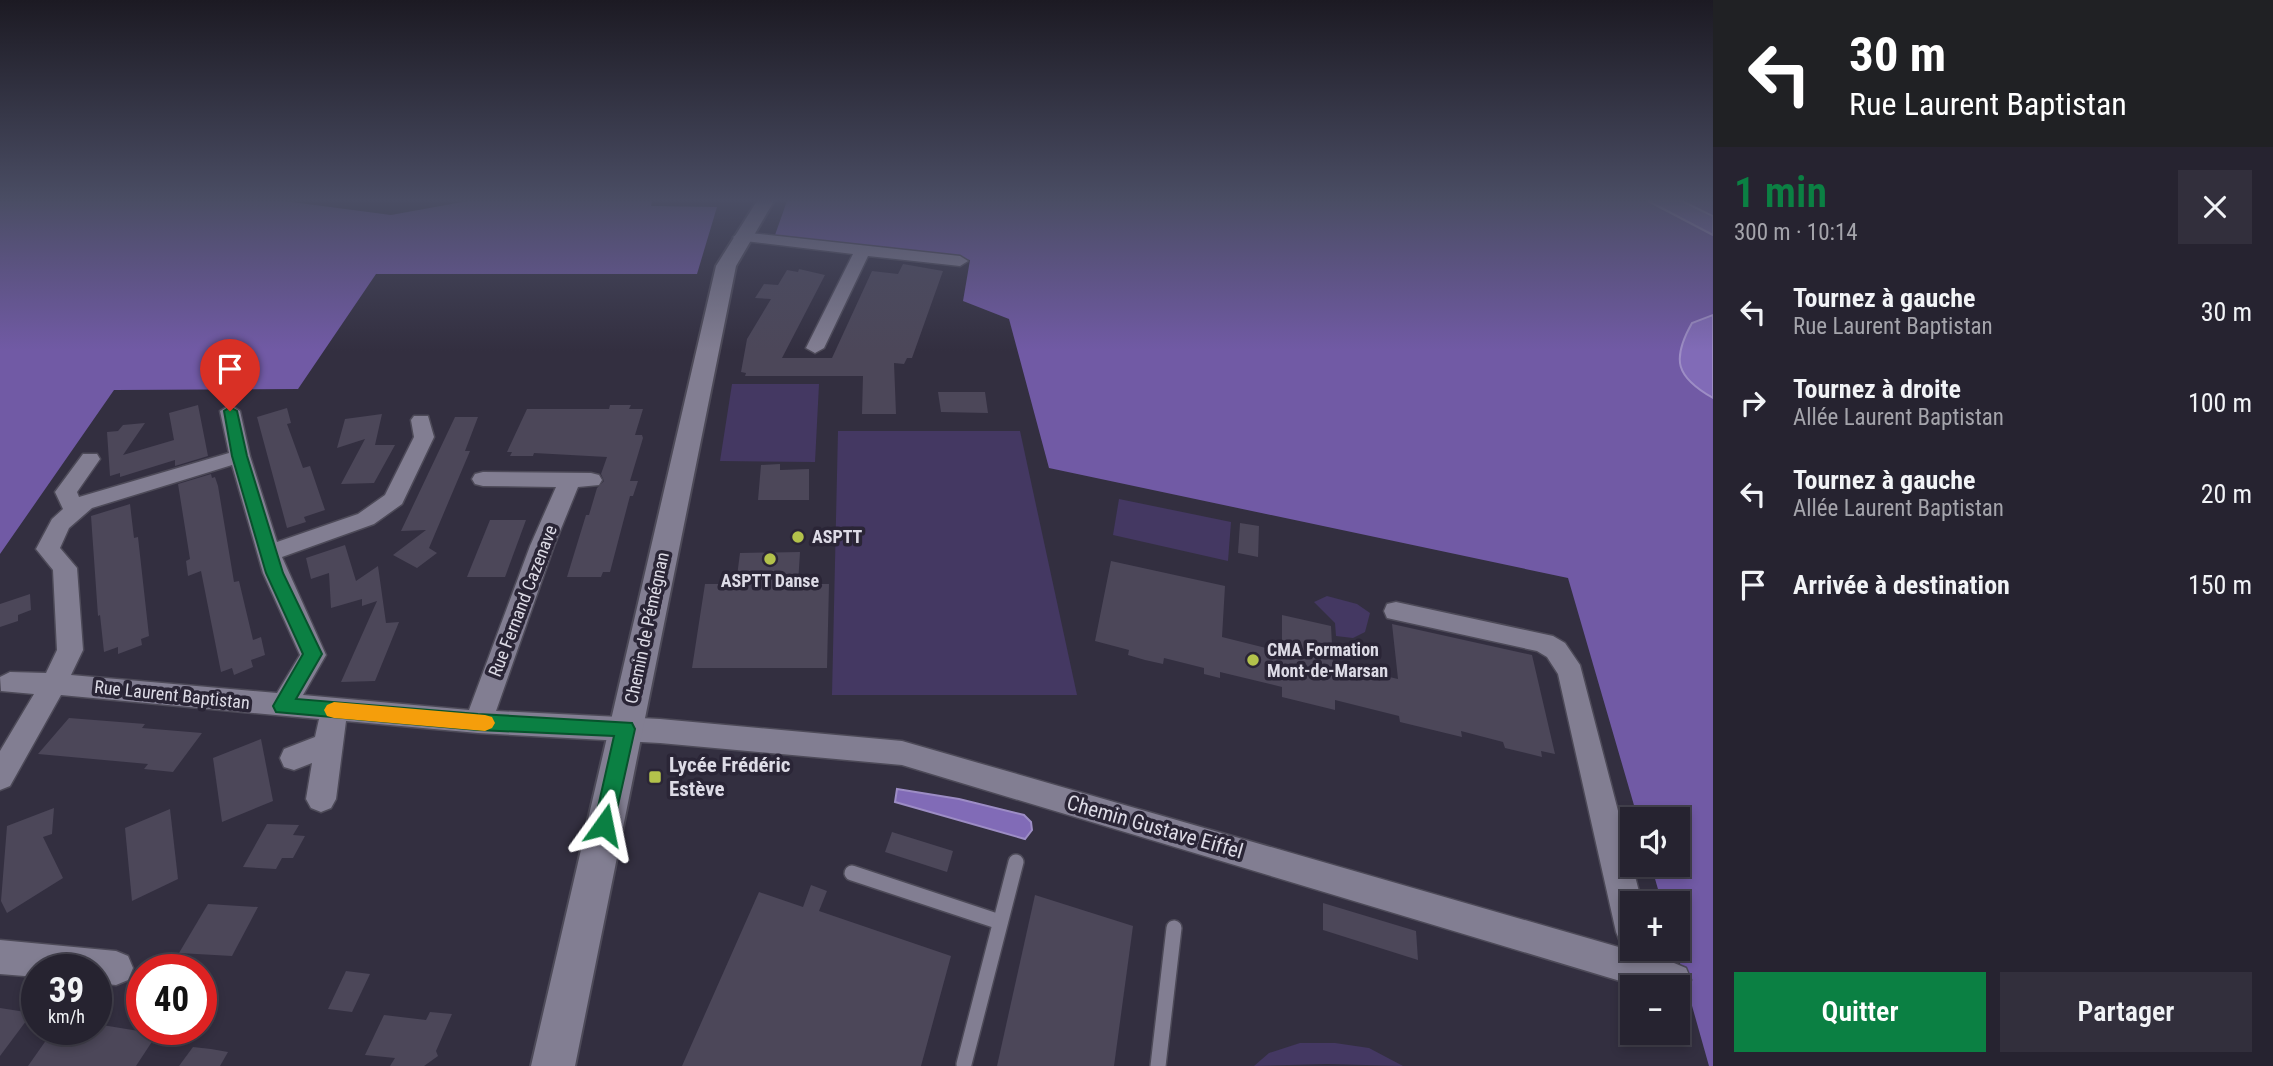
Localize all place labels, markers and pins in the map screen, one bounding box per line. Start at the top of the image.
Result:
pin [200,339,260,411]
place label: ASPTT [812,526,863,547]
marker: ASPTT [790,529,806,545]
marker: ASPTT Danse [762,551,778,567]
place label: ASPTT Danse [721,570,820,591]
place label: CMA Formation Mont-de-Marsan [1267,639,1388,681]
marker: CMA Formation Mont-de-Marsan [1245,652,1261,668]
place label: Lycée Frédéric Estève [669,753,791,801]
marker: Lycée Frédéric Estève [647,769,663,785]

